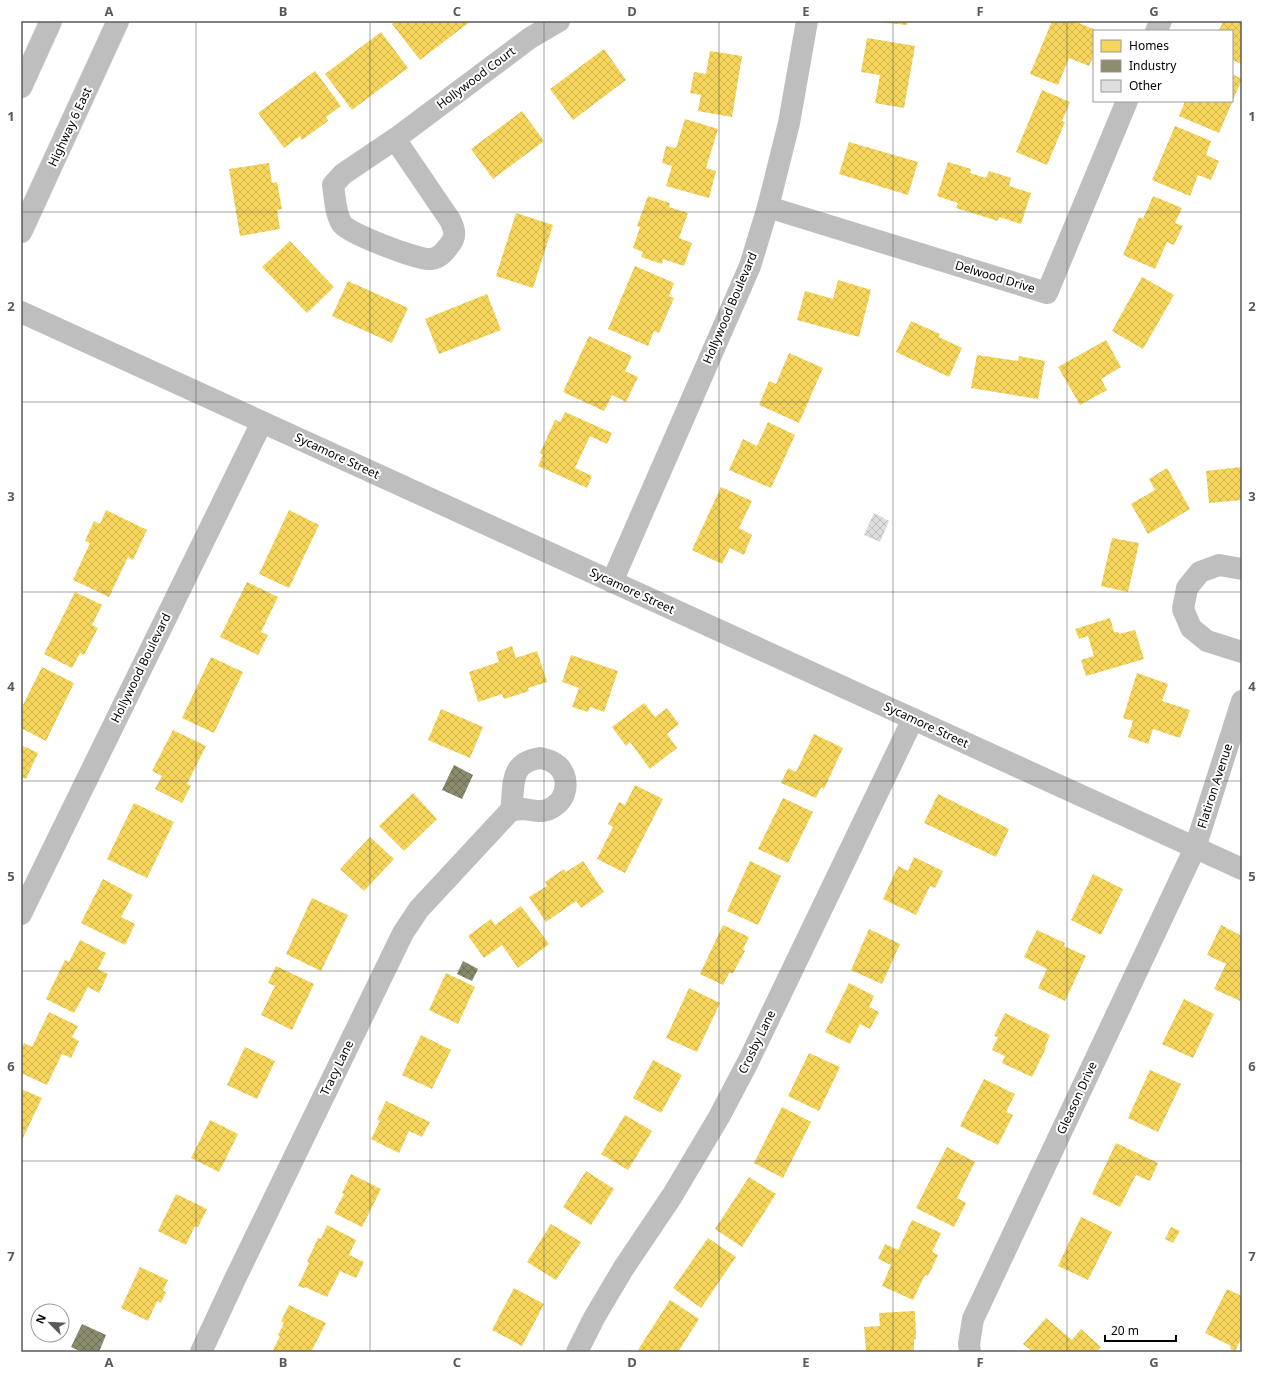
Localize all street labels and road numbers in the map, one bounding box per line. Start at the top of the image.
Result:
street label: Hollywood Court [433,42,519,113]
street label: Highway 6 East [44,84,96,169]
street label: Hollywood Boulevard [698,249,761,366]
street label: Delwood Drive [953,256,1037,297]
street label: Sycamore Street [292,428,383,483]
street label: Sycamore Street [587,563,678,618]
street label: Hollywood Boulevard [107,610,174,725]
street label: Sycamore Street [881,697,972,752]
street label: Flatiron Avenue [1193,741,1236,830]
street label: Crosby Lane [734,1007,779,1076]
street label: Tracy Lane [316,1037,357,1098]
street label: Gleason Drive [1052,1058,1101,1137]

